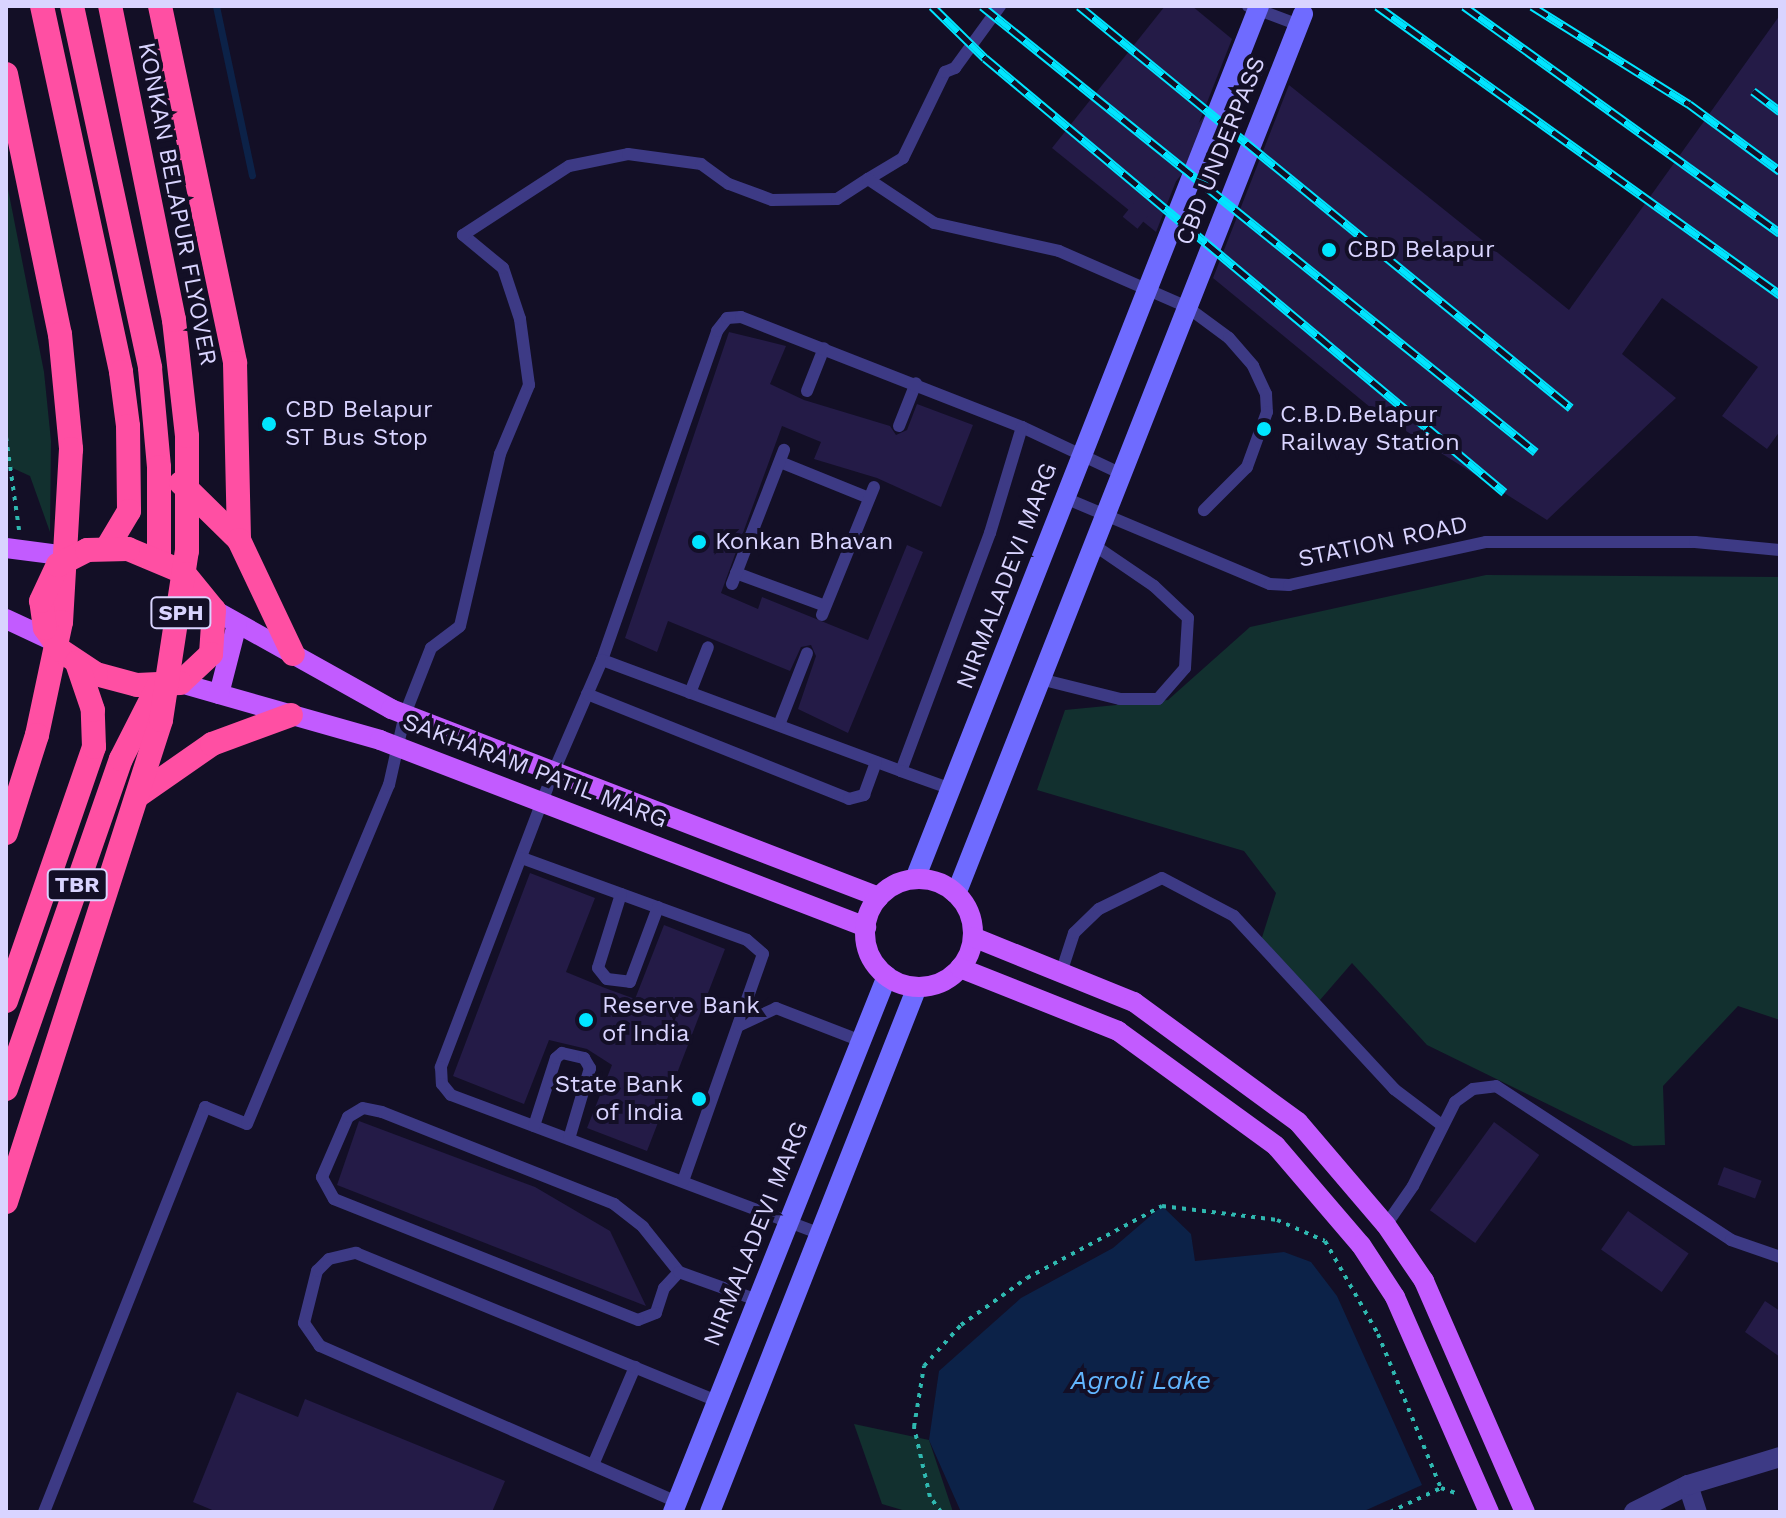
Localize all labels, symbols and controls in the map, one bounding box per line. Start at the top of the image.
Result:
street label: KONKAN BELAPUR FLYOVER [131,40,223,368]
street label: CBD UNDERPASS [1170,53,1272,249]
place label: CBD Belapur [1347,236,1495,264]
marker: CBD Belapur [1318,239,1340,261]
place label: CBD Belapur ST Bus Stop [285,396,433,452]
place label: C.B.D.Belapur Railway Station [1280,401,1460,457]
marker: CBD Belapur ST Bus Stop [260,415,278,433]
marker: C.B.D.Belapur Railway Station [1255,420,1273,438]
street label: NIRMALADEVI MARG [951,459,1063,693]
street label: STATION ROAD [1296,510,1470,574]
place label: Konkan Bhavan [715,528,893,556]
marker: Konkan Bhavan [690,533,708,551]
road number: SPH [149,595,213,631]
street label: SAKHARAM PATIL MARG [398,707,672,835]
road number: TBR [45,867,109,903]
place label: Reserve Bank of India [602,992,760,1048]
marker: Reserve Bank of India [577,1011,595,1029]
place label: State Bank of India [555,1071,683,1127]
marker: State Bank of India [690,1090,708,1108]
street label: NIRMALADEVI MARG [698,1117,814,1351]
water label: Agroli Lake [1071,1365,1211,1397]

